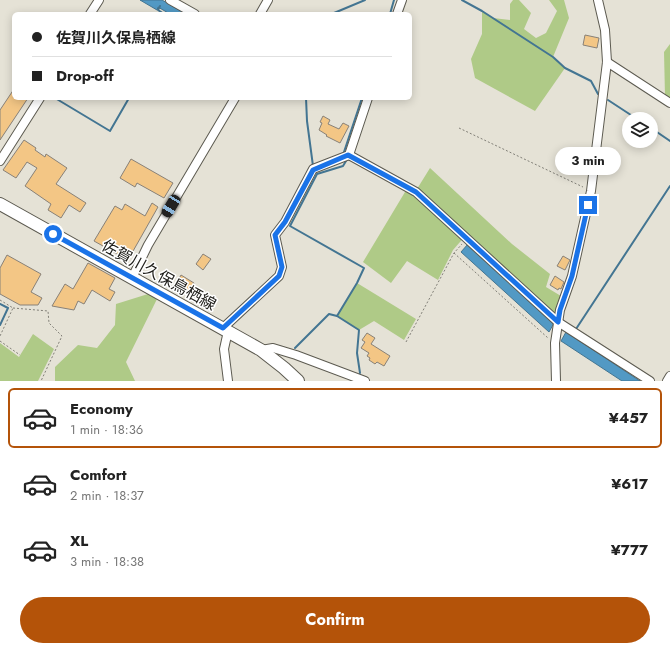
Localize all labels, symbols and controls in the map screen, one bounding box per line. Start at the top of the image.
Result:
text: 佐賀川久保鳥栖線 [56,27,176,49]
text: Drop-off [56,65,114,87]
map controls [622,112,658,148]
button: layers [622,112,658,148]
callout: 3 min [555,147,621,175]
text: 3 min [571,151,605,170]
car [160,193,182,219]
route end [579,196,597,214]
route start [44,225,62,243]
street label: 佐賀川久保鳥栖線 [97,234,221,316]
text: Economy [70,398,133,420]
icon: car [22,400,58,436]
text: ¥457 [609,407,648,429]
text: 1 min · 18:36 [70,420,143,439]
text: Comfort [70,464,127,486]
icon: car [22,466,58,502]
text: ¥617 [611,473,648,495]
text: 2 min · 18:37 [70,486,144,505]
text: XL [70,530,88,552]
icon: car [22,532,58,568]
text: ¥777 [611,539,648,561]
text: 3 min · 18:38 [70,552,144,571]
button: Confirm [20,597,650,643]

